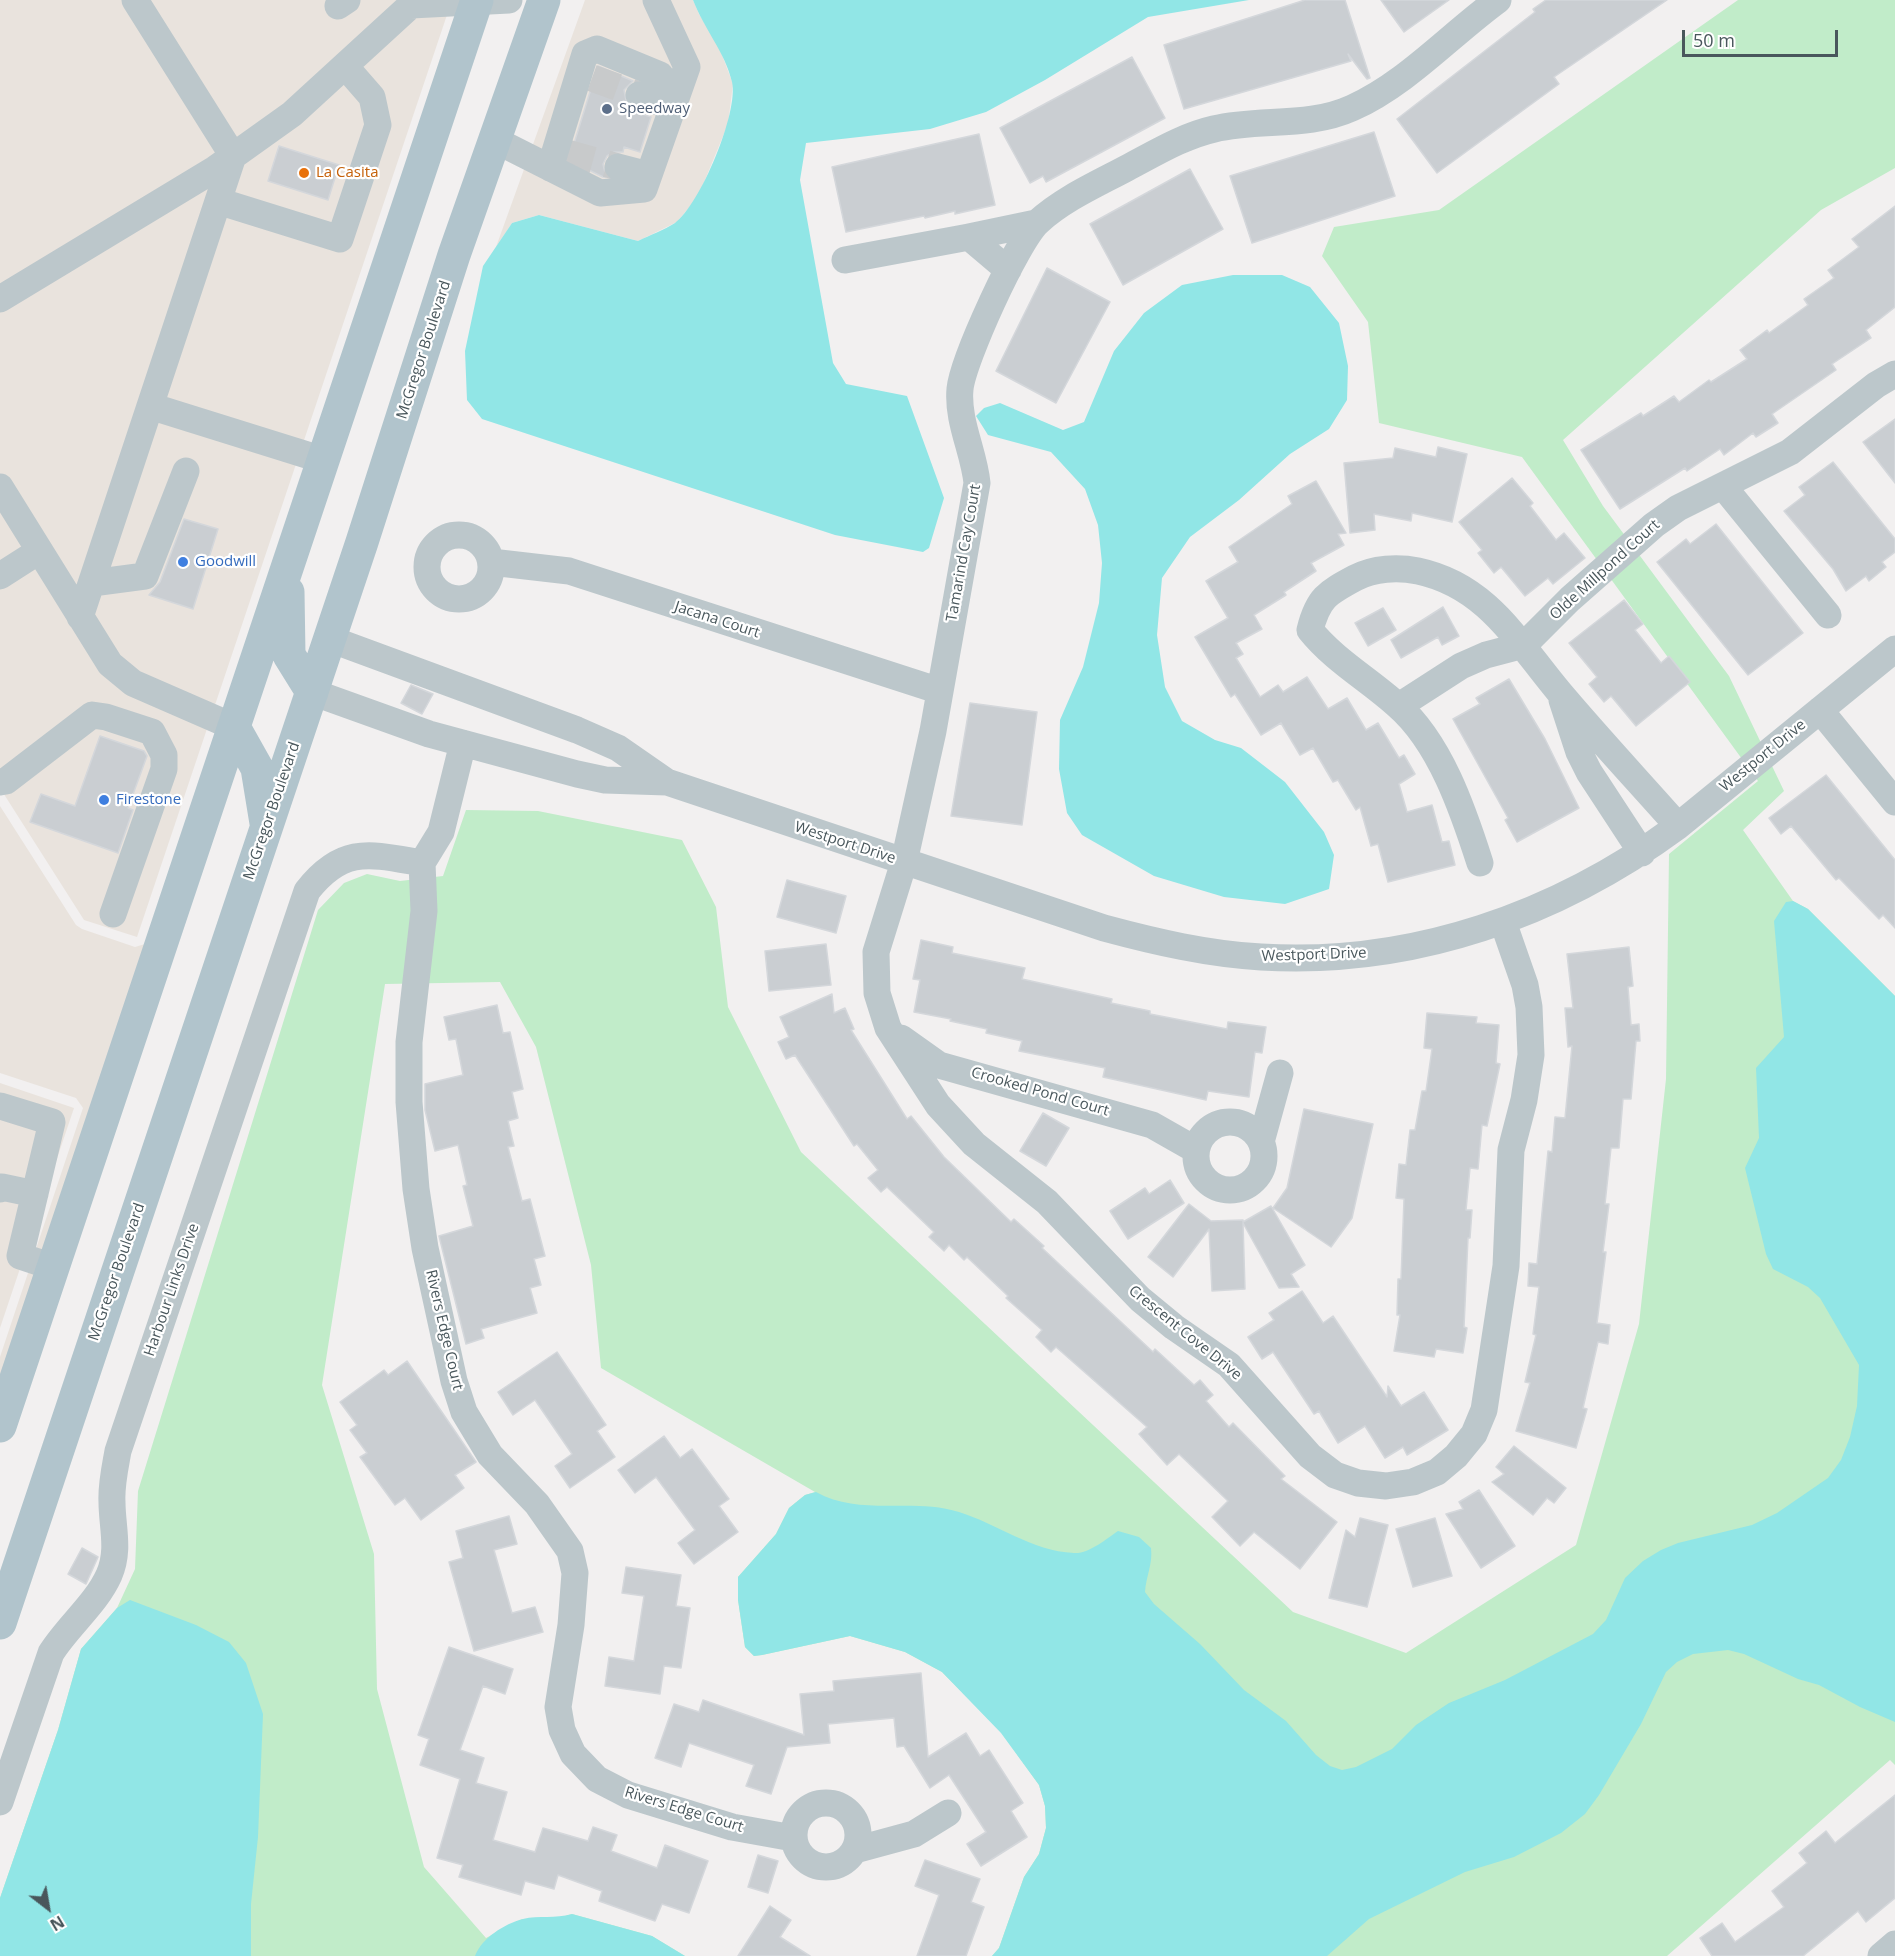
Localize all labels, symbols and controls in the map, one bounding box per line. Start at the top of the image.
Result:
scale bar [1685,18,1841,56]
text: 50 m [1693,28,1735,52]
place label: Speedway [619,100,690,118]
marker: Speedway [600,102,614,116]
place label: La Casita [316,164,378,182]
marker: La Casita [297,166,311,180]
street label: McGregor Boulevard [393,278,455,422]
street label: Tamarind Cay Court [943,483,985,623]
street label: Olde Millpond Court [1546,516,1664,624]
place label: Goodwill [195,553,256,571]
marker: Goodwill [176,555,190,569]
street label: Jacana Court [672,598,762,642]
street label: Westport Drive [1717,716,1809,796]
street label: McGregor Boulevard [240,740,304,882]
place label: Firestone [116,791,181,809]
marker: Firestone [97,793,111,807]
street label: Westport Drive [792,818,898,868]
street label: Westport Drive [1261,944,1367,966]
street label: Crooked Pond Court [969,1064,1111,1120]
street label: McGregor Boulevard [85,1201,149,1343]
street label: Harbour Links Drive [141,1221,203,1359]
street label: Rivers Edge Court [421,1268,467,1392]
street label: Crescent Cove Drive [1125,1282,1245,1384]
street label: Rivers Edge Court [622,1783,746,1837]
north arrow [18,1878,78,1938]
text: N [46,1911,69,1936]

